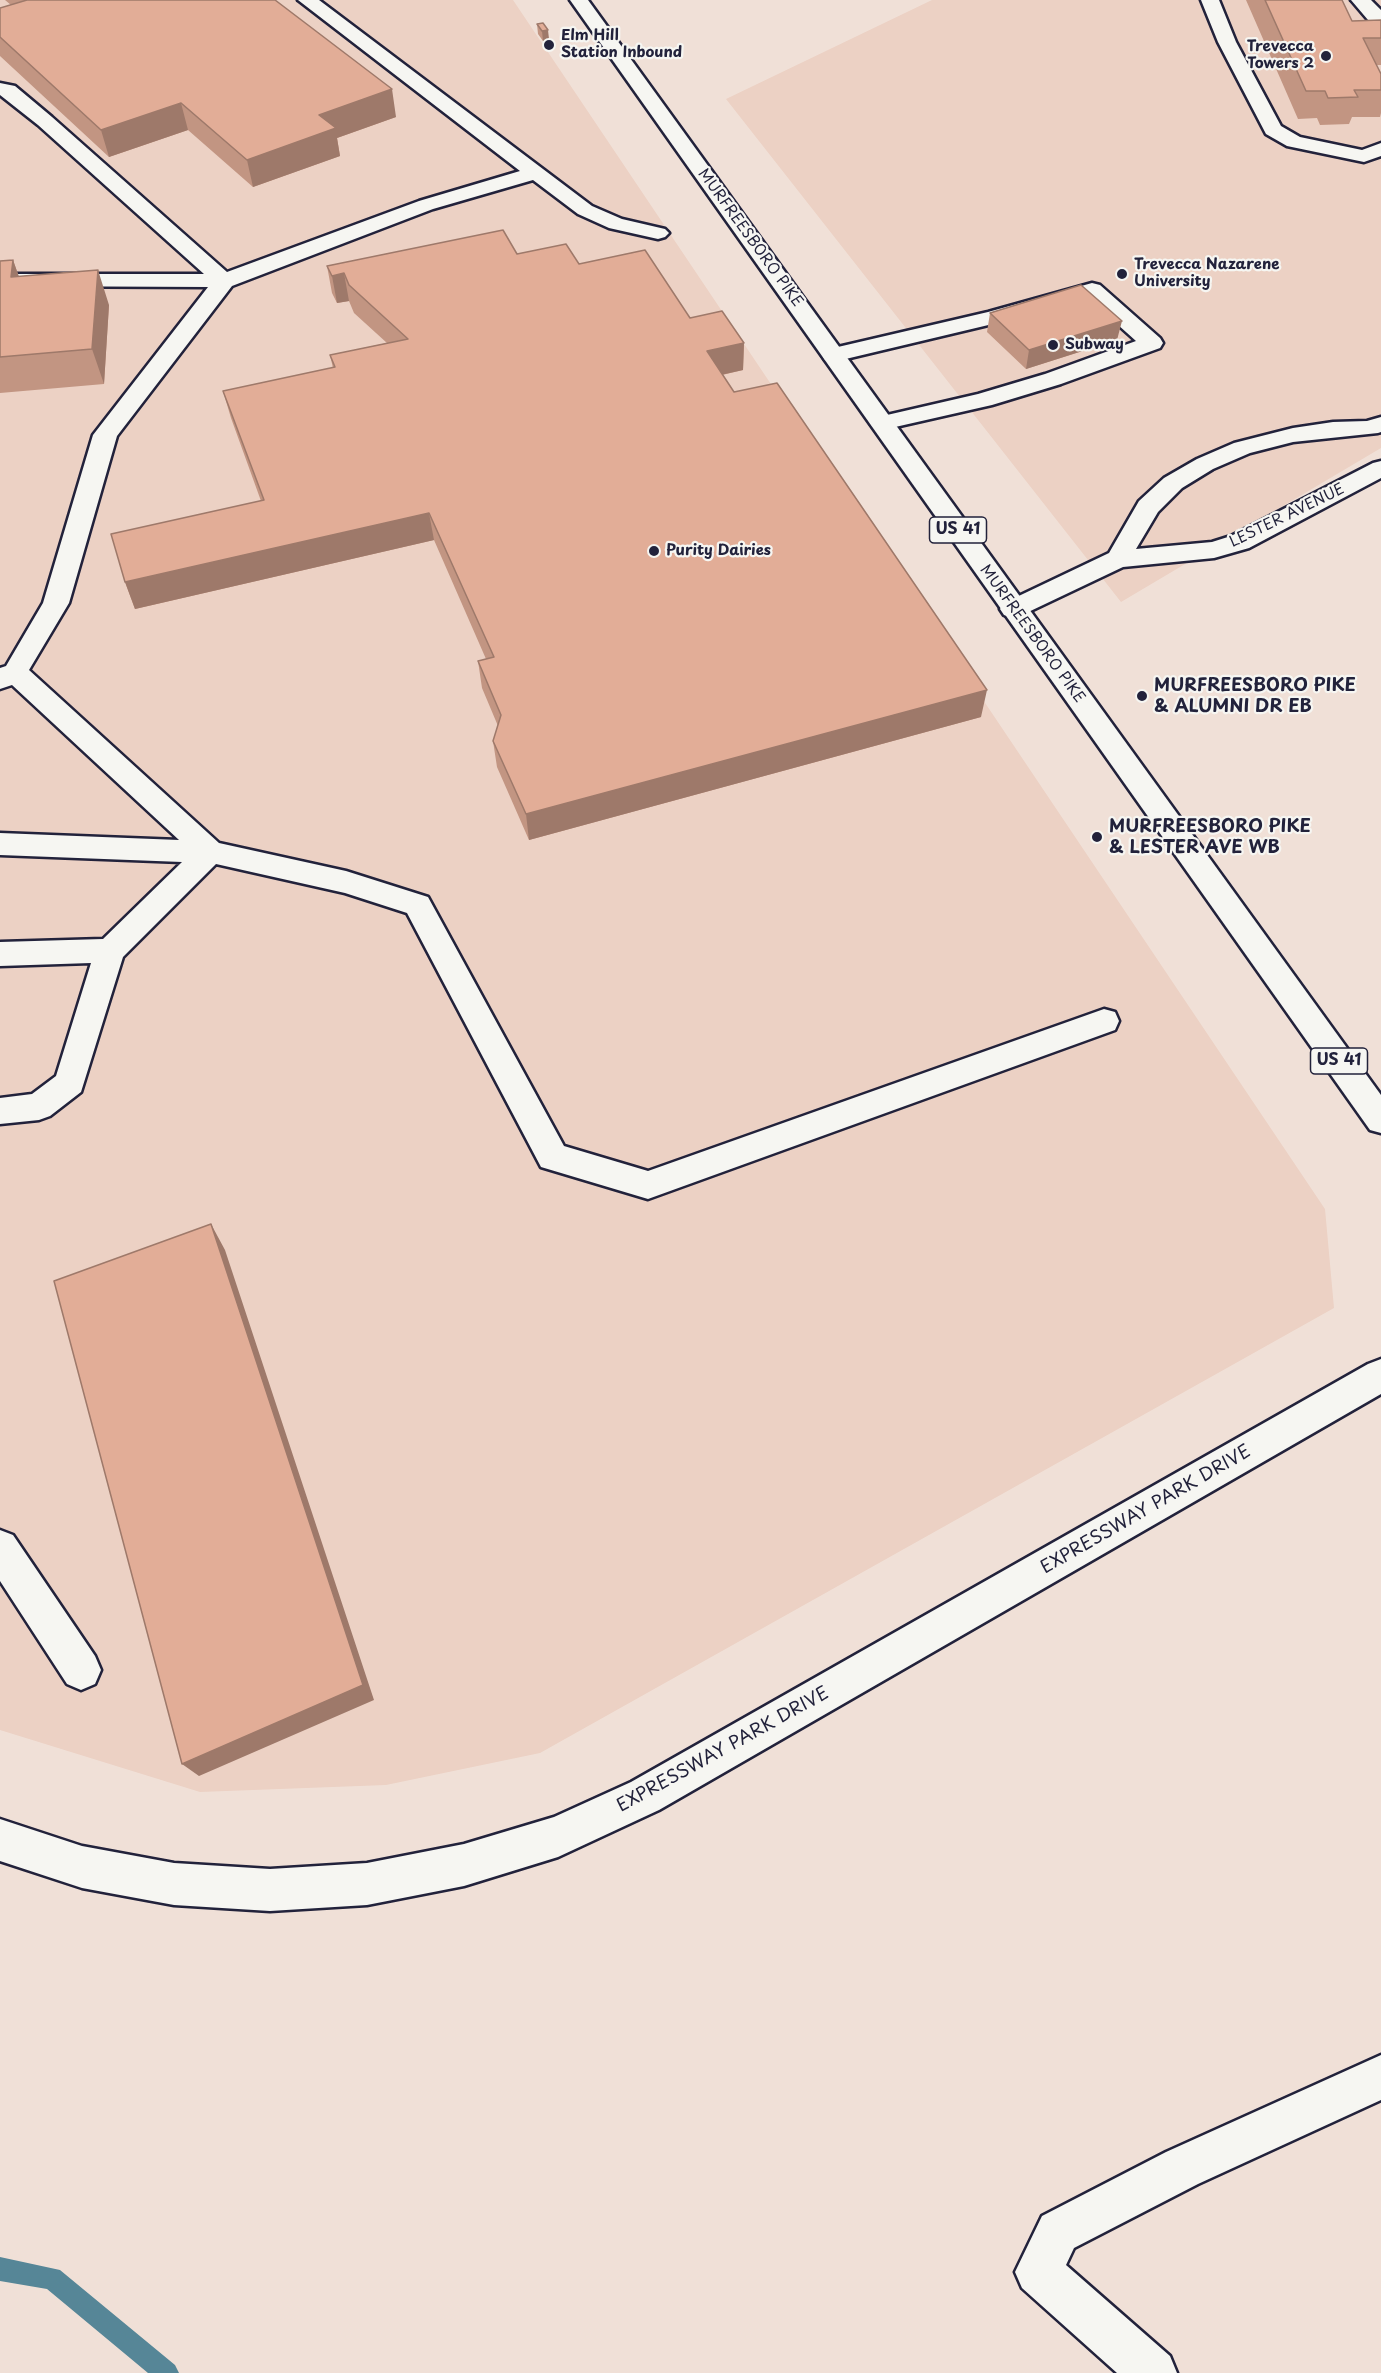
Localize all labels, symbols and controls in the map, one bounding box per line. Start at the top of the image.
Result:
place label: Elm Hill Station Inbound [561,27,682,62]
marker: Elm Hill Station Inbound [542,38,556,52]
place label: Trevecca Towers 2 [1247,38,1314,73]
marker: Trevecca Towers 2 [1319,49,1333,63]
street label: MURFREESBORO PIKE [694,166,806,310]
place label: Trevecca Nazarene University [1134,256,1279,291]
marker: Trevecca Nazarene University [1115,267,1129,281]
place label: Subway [1065,336,1124,354]
marker: Subway [1046,338,1060,352]
street label: LESTER AVENUE [1227,480,1347,552]
road number: US 41 [930,517,986,543]
place label: Purity Dairies [666,542,771,560]
marker: Purity Dairies [647,544,661,558]
street label: MURFREESBORO PIKE [976,562,1088,706]
place label: MURFREESBORO PIKE & ALUMNI DR EB [1154,675,1356,718]
marker: MURFREESBORO PIKE & ALUMNI DR EB [1135,689,1149,703]
place label: MURFREESBORO PIKE & LESTER AVE WB [1109,816,1311,858]
marker: MURFREESBORO PIKE & LESTER AVE WB [1090,830,1104,844]
road number: US 41 [1310,1048,1368,1074]
street label: EXPRESSWAY PARK DRIVE [1037,1441,1255,1579]
street label: EXPRESSWAY PARK DRIVE [613,1683,833,1817]

